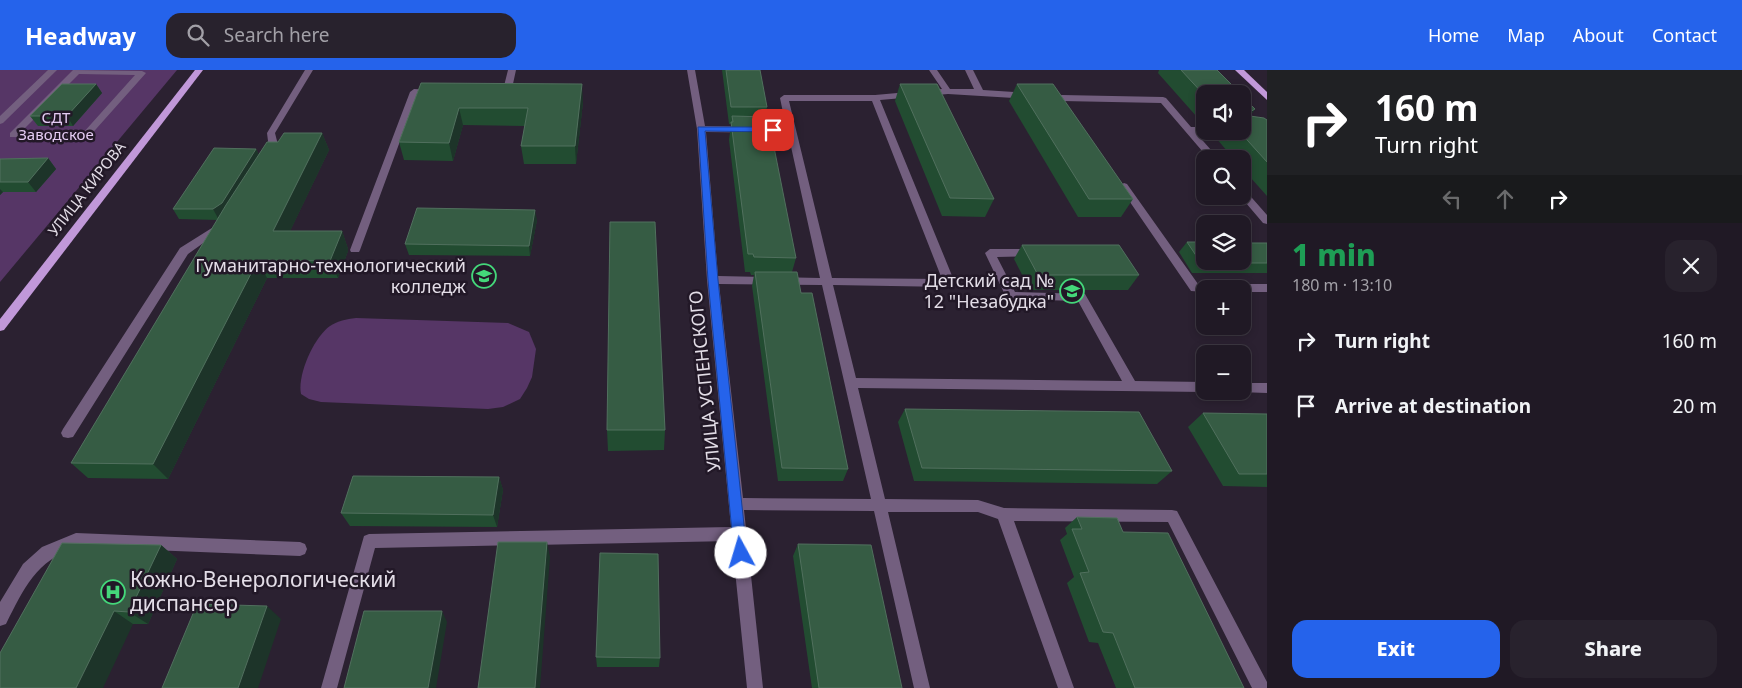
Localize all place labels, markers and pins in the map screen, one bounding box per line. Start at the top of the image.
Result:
pin [752,109,794,151]
place label: Гуманитарно-технологический колледж [195,253,466,298]
school or university icon: Гуманитарно-технологический колледж [471,263,497,289]
place label: Детский сад № 12 "Незабудка" [924,268,1054,313]
school or university icon: Детский сад № 12 "Незабудка" [1059,278,1085,304]
place label: Кожно-Венерологический диспансер [130,565,396,617]
hospital icon: Кожно-Венерологический диспансер [100,579,126,605]

